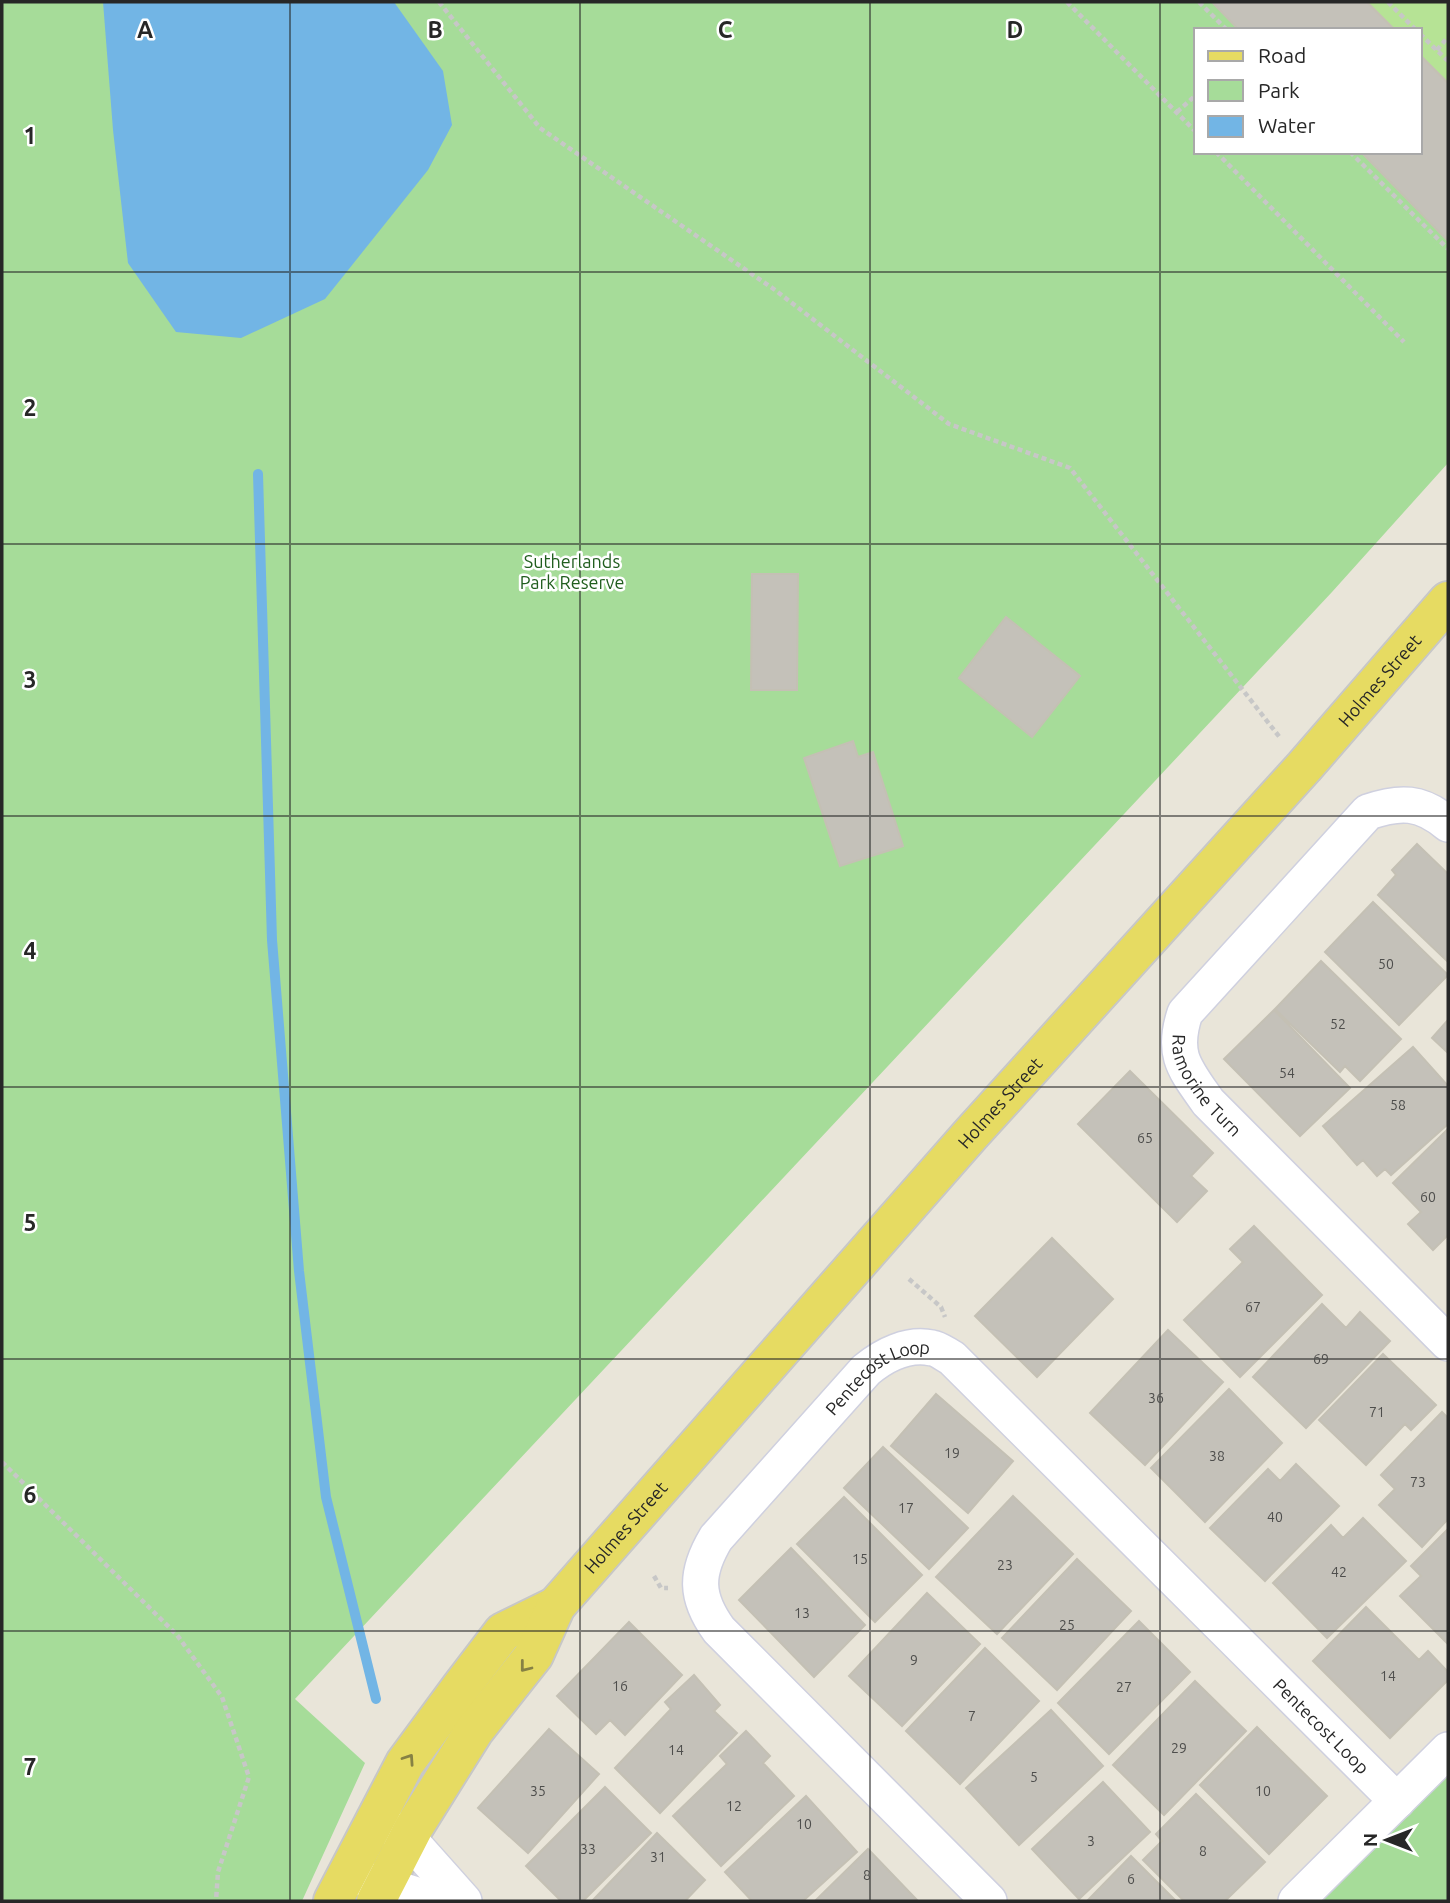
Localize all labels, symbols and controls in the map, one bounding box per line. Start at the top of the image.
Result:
text: A [137,17,153,42]
text: B [427,17,443,42]
text: C [718,17,733,42]
text: D [1007,17,1023,42]
legend [1194,28,1422,154]
text: Road [1258,43,1306,67]
text: Park [1258,78,1300,102]
text: Water [1258,113,1316,137]
text: 1 [24,123,36,148]
text: 2 [24,395,36,420]
park label: Sutherlands Park Reserve [520,551,624,592]
street label: Holmes Street [1334,630,1425,730]
text: 3 [24,667,36,692]
text: 4 [24,938,37,963]
house number: 50 [1378,956,1394,972]
house number: 52 [1330,1016,1346,1032]
street label: Ramorine Turn [1169,1034,1246,1140]
street label: Holmes Street [953,1053,1046,1152]
house number: 54 [1279,1065,1295,1081]
house number: 58 [1390,1097,1406,1113]
house number: 65 [1137,1130,1153,1146]
house number: 60 [1420,1189,1436,1205]
text: 5 [24,1210,36,1235]
house number: 67 [1245,1299,1261,1315]
street label: Pentecost Loop [821,1337,931,1419]
house number: 69 [1313,1351,1329,1367]
house number: 36 [1148,1390,1164,1406]
house number: 71 [1369,1404,1385,1420]
house number: 19 [944,1445,960,1461]
house number: 38 [1209,1448,1225,1464]
house number: 73 [1410,1474,1426,1490]
street label: Holmes Street [580,1477,671,1577]
text: 6 [24,1482,37,1507]
house number: 17 [898,1500,914,1516]
house number: 40 [1267,1509,1283,1525]
house number: 15 [852,1551,868,1567]
house number: 23 [997,1557,1013,1573]
house number: 42 [1331,1564,1347,1580]
house number: 13 [794,1605,810,1621]
house number: 25 [1059,1617,1075,1633]
house number: 9 [910,1652,918,1668]
one-way arrow [521,1659,534,1671]
house number: 14 [1380,1668,1396,1684]
street label: Pentecost Loop [1270,1674,1373,1778]
house number: 16 [612,1678,628,1694]
house number: 27 [1116,1679,1132,1695]
house number: 7 [968,1708,976,1724]
house number: 29 [1171,1740,1187,1756]
house number: 14 [668,1742,684,1758]
text: 7 [24,1754,36,1779]
one-way arrow [401,1754,413,1767]
house number: 5 [1030,1769,1038,1785]
house number: 35 [530,1783,546,1799]
house number: 10 [1255,1783,1271,1799]
house number: 12 [726,1798,742,1814]
north arrow [1352,1805,1422,1875]
house number: 10 [796,1816,812,1832]
house number: 3 [1087,1833,1095,1849]
text: N [1359,1833,1381,1847]
house number: 33 [580,1841,596,1857]
house number: 8 [1199,1843,1207,1859]
house number: 31 [650,1849,666,1865]
house number: 8 [863,1867,871,1883]
house number: 6 [1127,1871,1135,1887]

